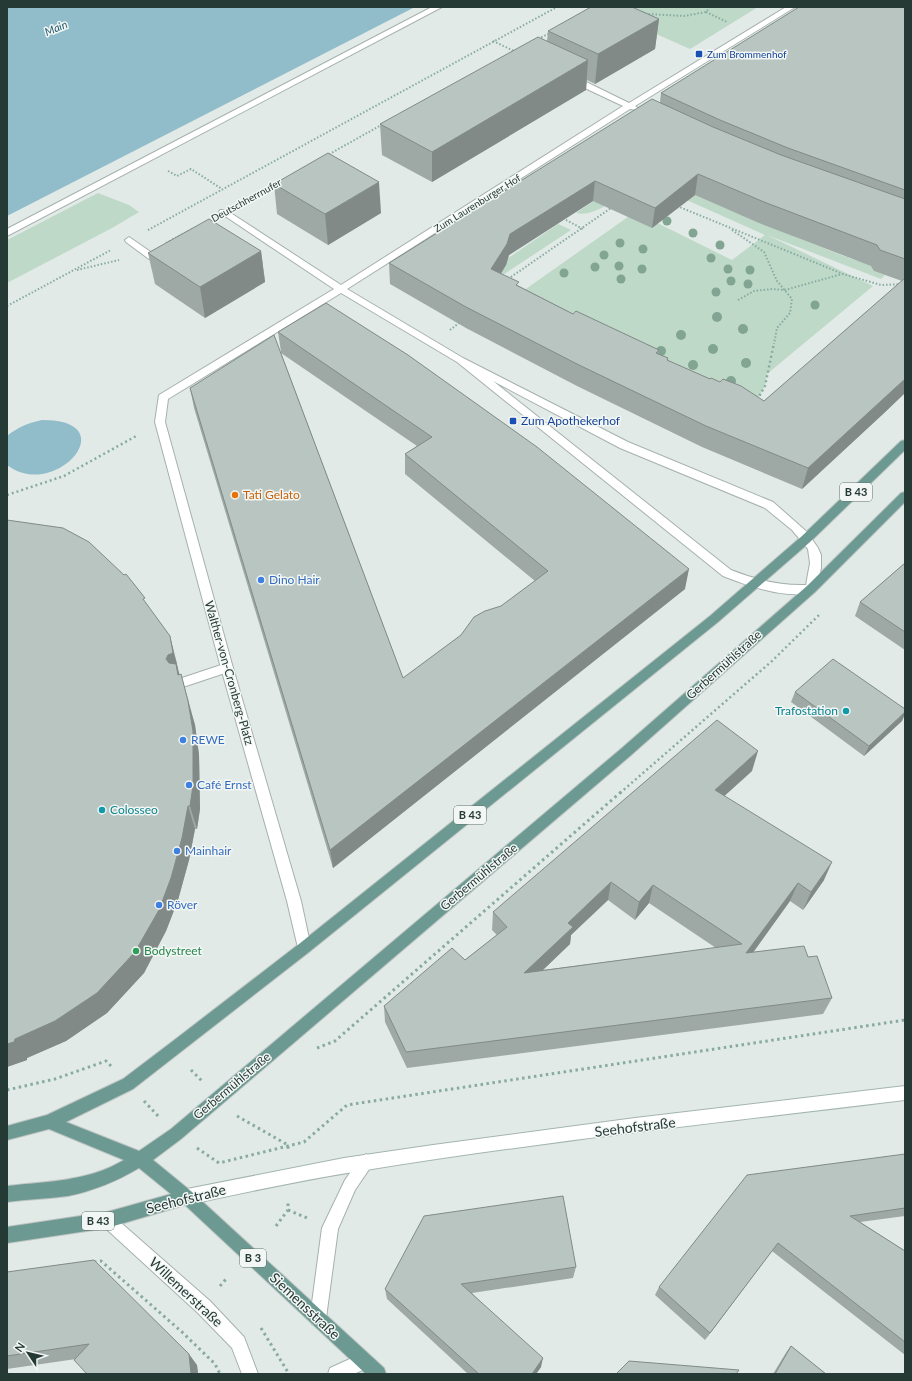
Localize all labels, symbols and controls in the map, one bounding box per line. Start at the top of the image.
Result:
water label: Main [43,17,69,38]
place label: Zum Brommenhof [707,48,787,60]
marker: Zum Brommenhof [694,49,704,59]
street label: Zum Laurenburger Hof [432,171,523,235]
street label: Deutschherrnufer [209,176,283,224]
place label: Zum Apothekerhof [521,413,621,428]
marker: Zum Apothekerhof [508,416,518,426]
road number: B 43 [840,483,872,501]
place label: Tati Gelato [243,487,300,502]
marker: Tati Gelato [230,490,240,500]
place label: Dino Hair [269,572,320,587]
marker: Dino Hair [256,575,266,585]
street label: Walther-von-Cronberg-Platz [202,599,257,747]
street label: Gerbermühlstraße [683,627,764,702]
place label: Trafostation [775,703,838,718]
marker: Trafostation [841,706,851,716]
place label: REWE [191,732,225,747]
marker: REWE [178,735,188,745]
place label: Café Ernst [197,777,252,792]
marker: Café Ernst [184,780,194,790]
place label: Colosseo [110,802,158,817]
marker: Colosseo [97,805,107,815]
road number: B 43 [454,806,486,824]
street label: Gerbermühlstraße [437,840,520,913]
place label: Mainhair [185,843,232,858]
marker: Mainhair [172,846,182,856]
place label: Röver [167,897,198,912]
marker: Röver [154,900,164,910]
place label: Bodystreet [144,943,203,958]
marker: Bodystreet [131,946,141,956]
street label: Gerbermühlstraße [190,1049,273,1122]
street label: Seehofstraße [594,1113,676,1140]
street label: Seehofstraße [144,1180,227,1217]
road number: B 43 [82,1212,114,1230]
road number: B 3 [240,1249,266,1267]
street label: Willemerstraße [146,1253,227,1330]
street label: Siemensstraße [267,1269,344,1342]
north arrow [8,1333,48,1373]
text: N [12,1340,27,1354]

